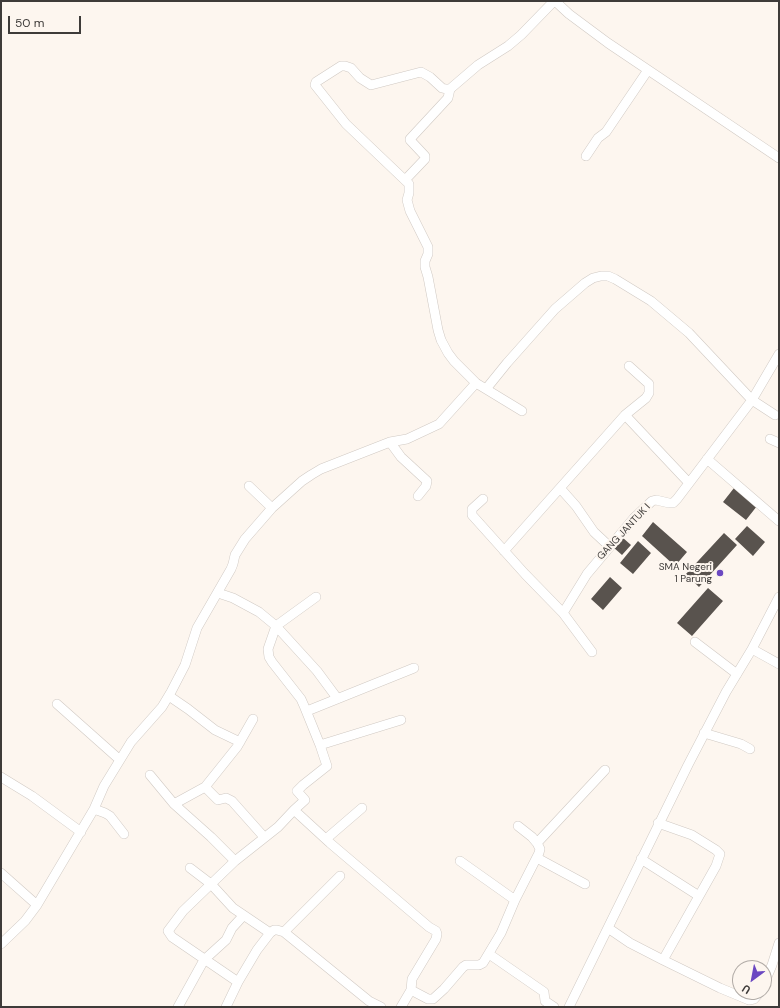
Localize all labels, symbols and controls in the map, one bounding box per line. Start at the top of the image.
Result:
scale bar [10,8,83,34]
text: 50 m [15,15,44,31]
street label: GANG JANTUK I [595,501,653,563]
place label: SMA Negeri 1 Parung [659,561,712,584]
marker: SMA Negeri 1 Parung [715,568,725,578]
north arrow [732,960,772,1000]
text: U [739,981,753,997]

